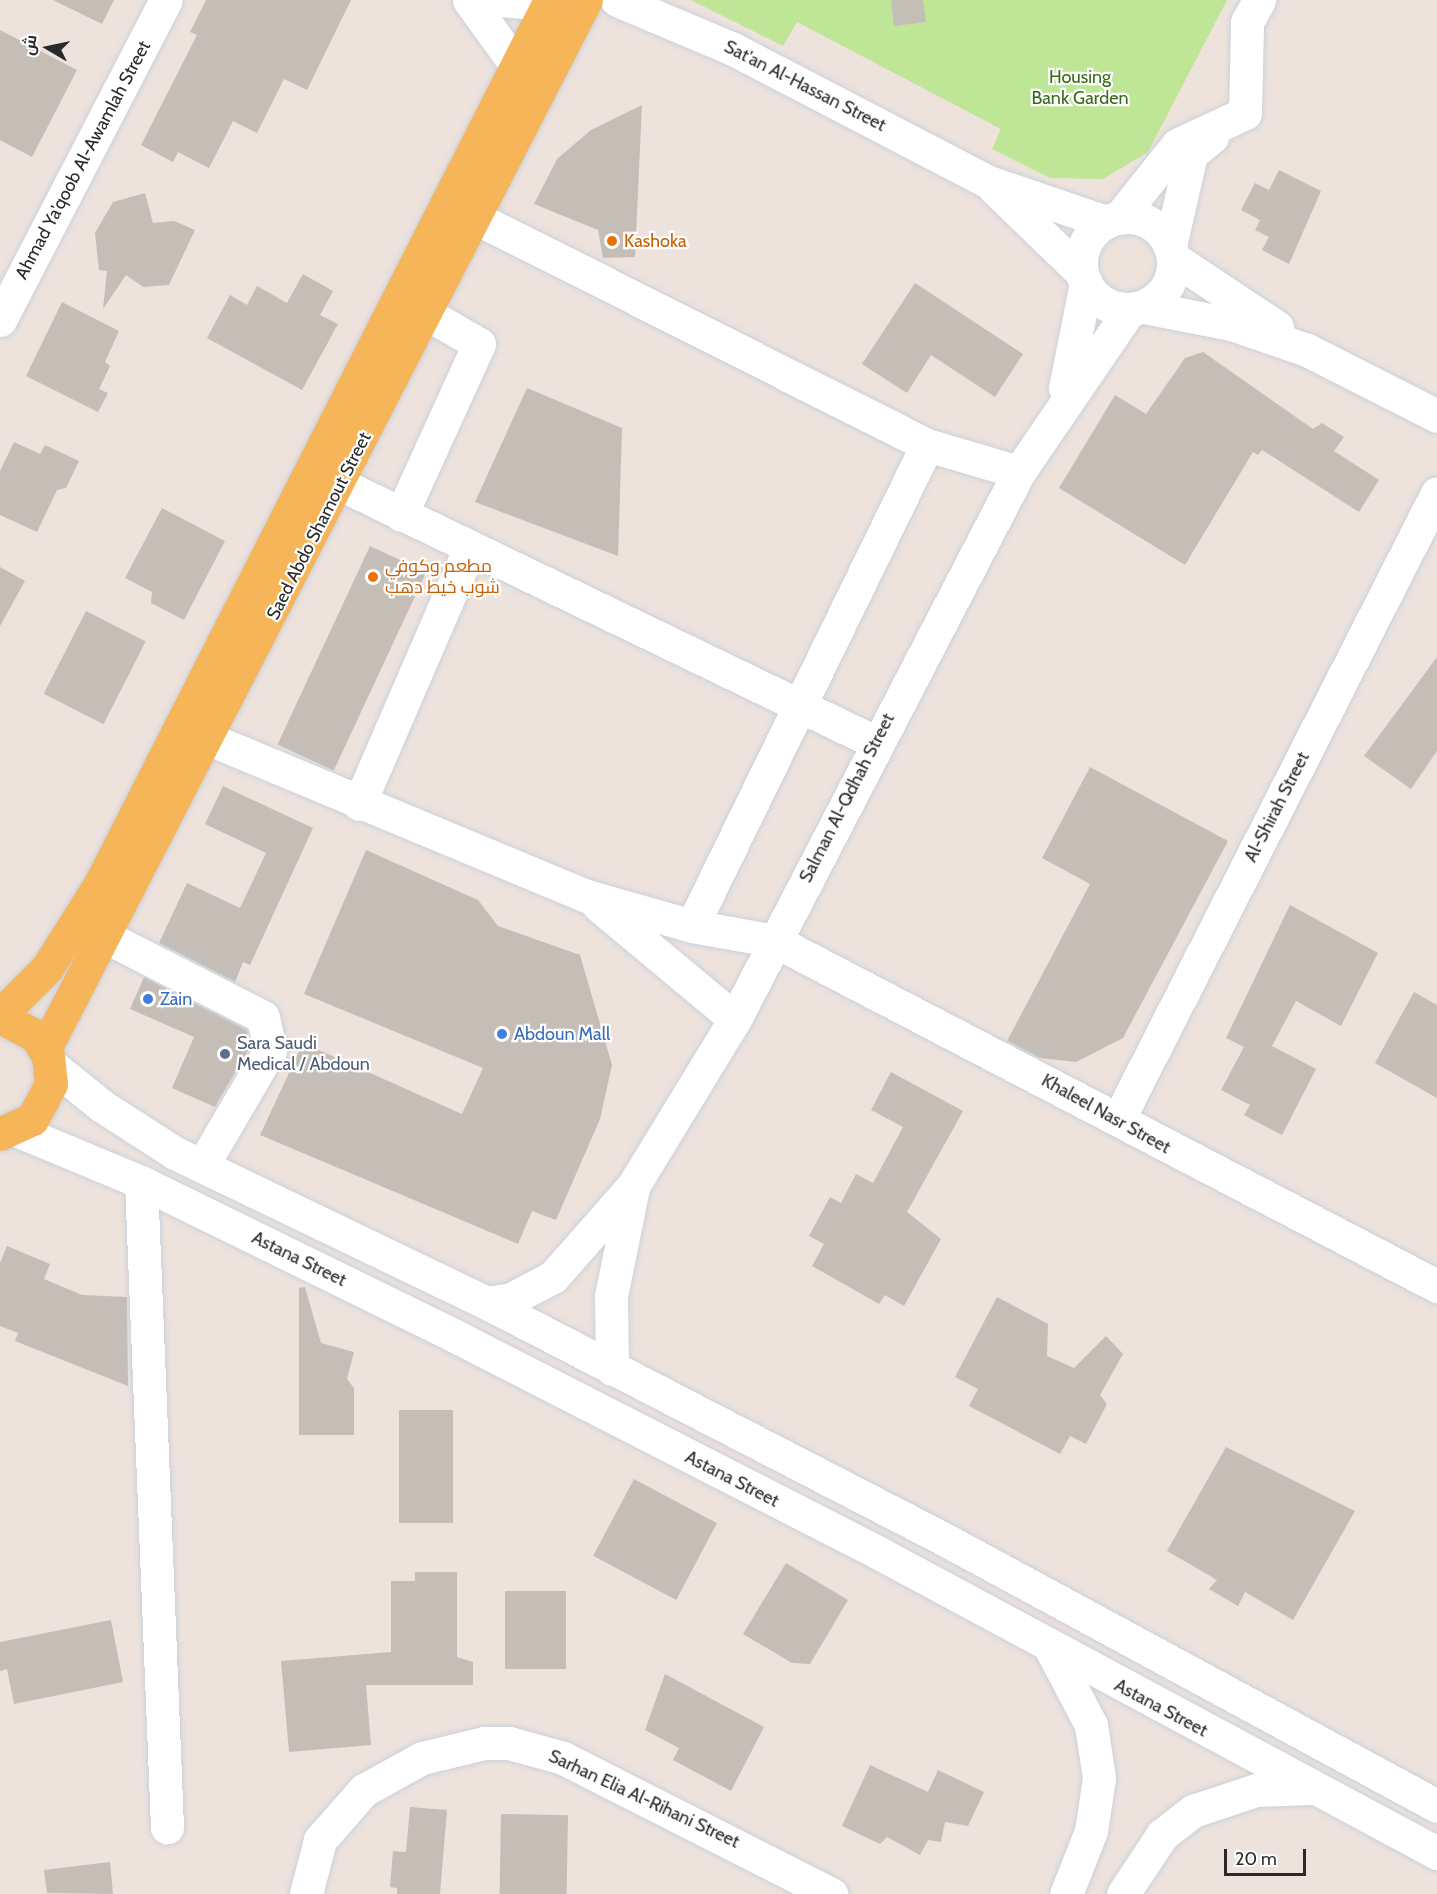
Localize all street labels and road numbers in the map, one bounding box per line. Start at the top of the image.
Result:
street label: Sat'an Al-Hassan Street [721,36,889,136]
street label: Ahmad Ya'qoob Al-Awamlah Street [11,37,155,283]
street label: Saed Abdo Shamout Street [262,429,376,623]
street label: Salman Al-Qdhah Street [795,710,899,886]
street label: Al-Shirah Street [1240,748,1314,866]
street label: Khaleel Nasr Street [1038,1070,1174,1158]
street label: Astana Street [248,1227,350,1291]
street label: Astana Street [682,1446,782,1512]
street label: Astana Street [1111,1674,1211,1742]
street label: Sarhan Elia Al-Rihani Street [545,1745,743,1853]

